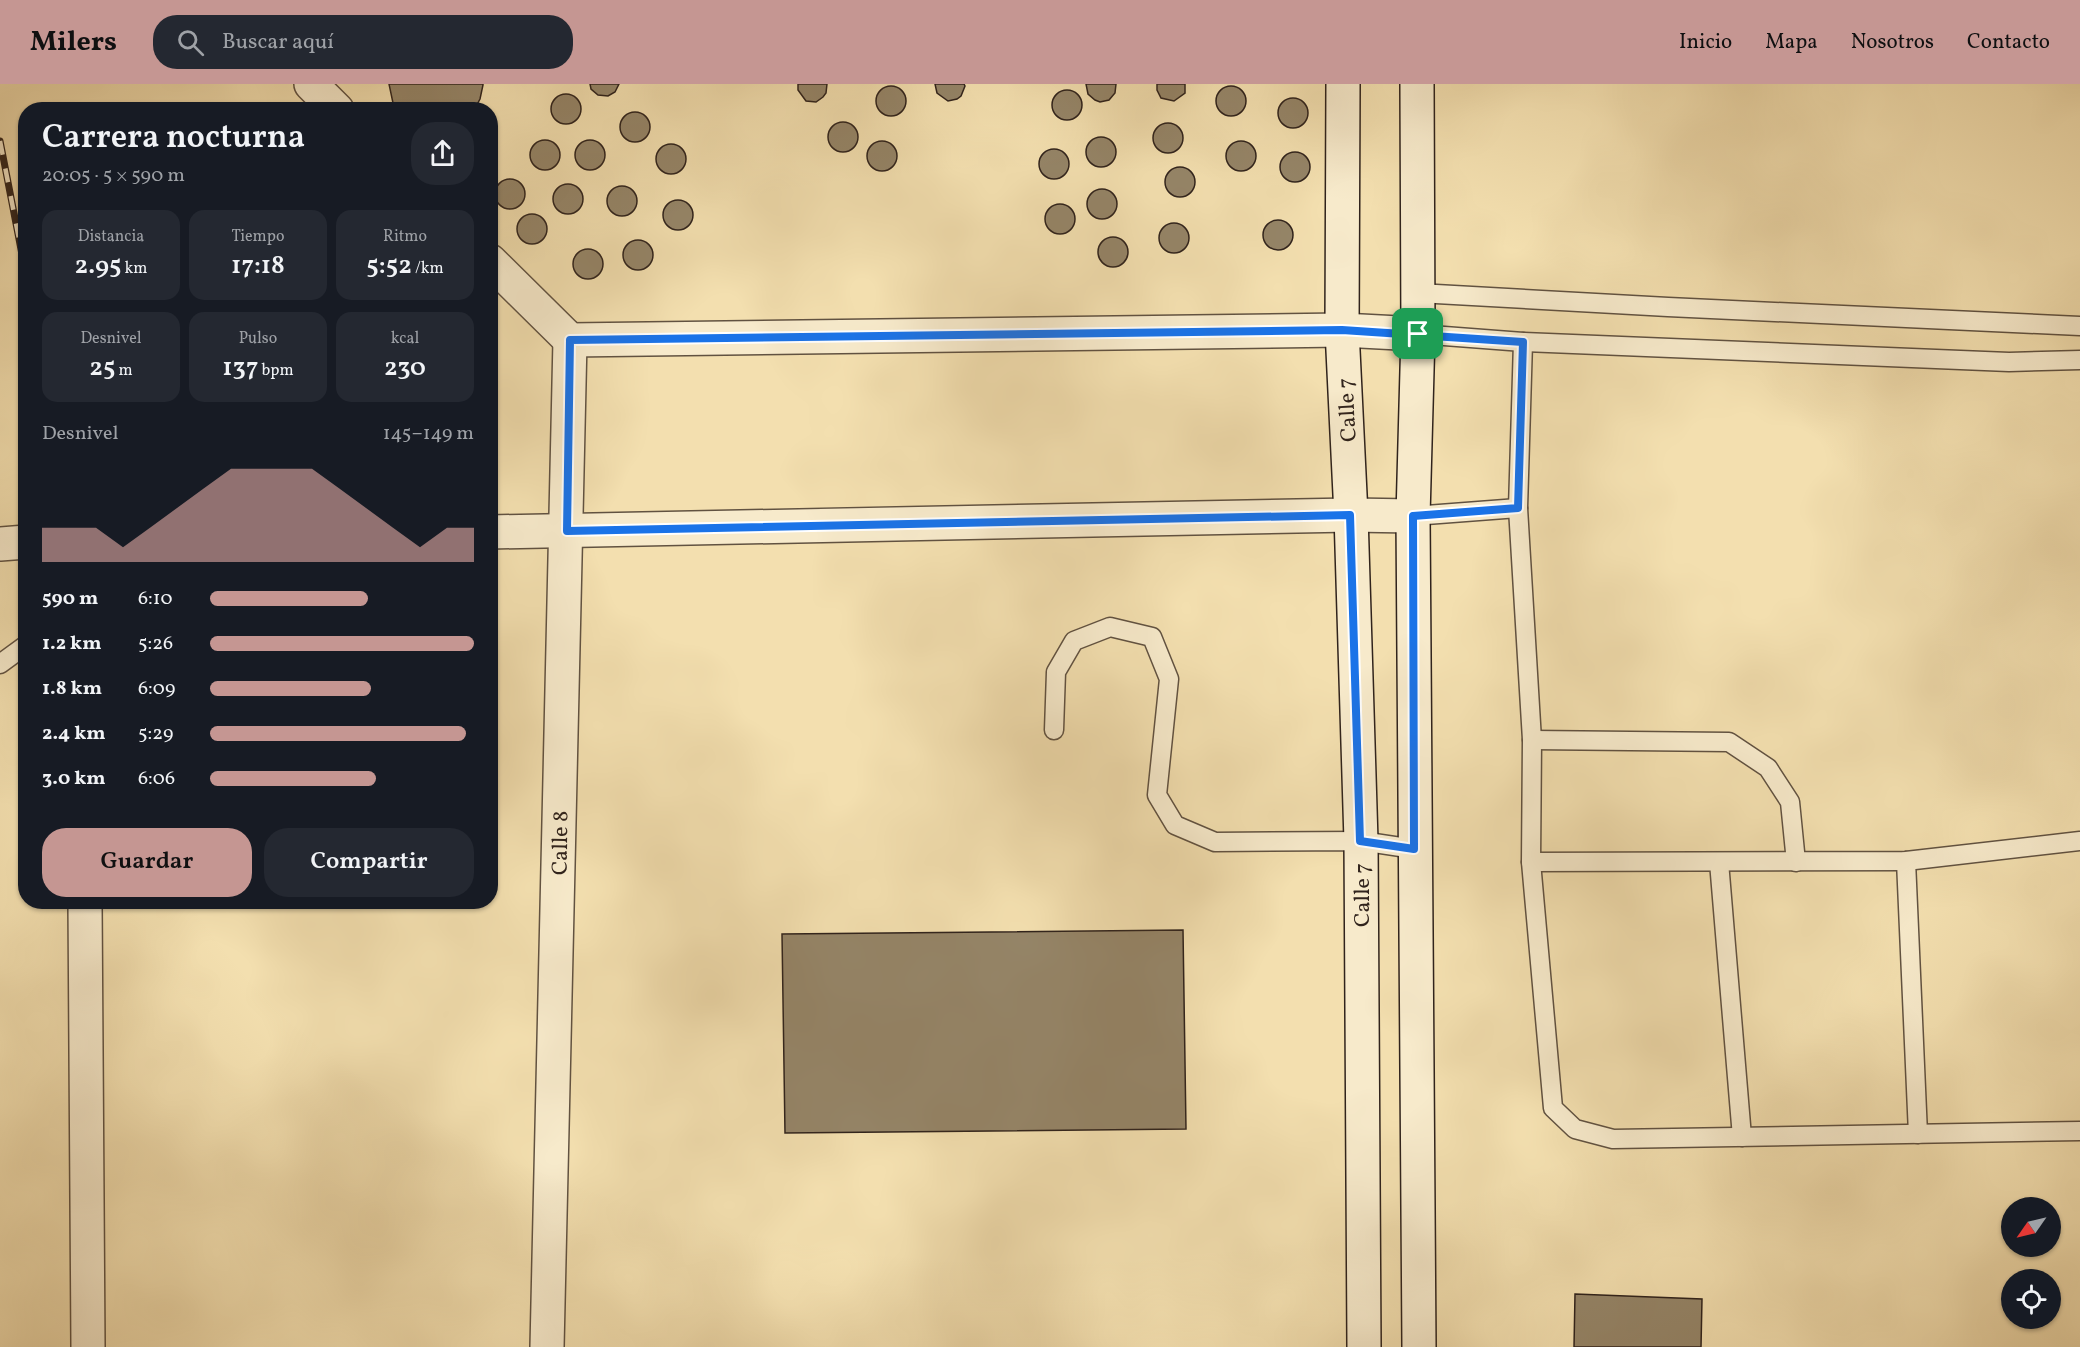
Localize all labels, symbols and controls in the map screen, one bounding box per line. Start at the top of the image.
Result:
search box [153,15,573,69]
text: Milers [30,23,117,62]
icon: search [174,26,207,59]
text: Buscar aquí [222,27,334,58]
text: Inicio [1679,28,1732,57]
text: Mapa [1765,28,1818,57]
text: Nosotros [1851,28,1934,57]
text: Contacto [1967,28,2050,57]
text: Carrera nocturna [42,116,305,162]
button: share [411,122,474,185]
text: 20:05 · 5 × 590 m [42,162,185,190]
text: Distancia [78,226,144,248]
text: Tiempo [232,226,284,248]
text: Ritmo [383,226,427,248]
text: 2.95 [74,248,121,284]
text: 17:18 [231,248,285,284]
text: 5:52 [366,248,412,284]
text: km [121,258,148,280]
text: /km [412,258,444,280]
pin [1392,308,1443,359]
icon: arrive [1401,317,1434,350]
text: Desnivel [80,328,142,350]
text: Pulso [239,328,277,350]
text: kcal [391,328,419,350]
text: 25 [89,350,115,386]
text: 137 [222,350,258,386]
text: 230 [384,350,426,386]
text: m [115,360,133,382]
text: bpm [258,360,294,382]
street label: Calle 7 [1331,377,1366,443]
text: Desnivel [42,420,118,448]
text: 145–149 m [383,420,474,448]
text: 590 m [42,585,98,613]
text: 6:10 [138,585,173,613]
text: 1.2 km [42,630,102,658]
text: 5:26 [138,630,173,658]
text: 1.8 km [42,675,102,703]
text: 6:09 [138,675,175,703]
text: 2.4 km [42,720,106,748]
text: 5:29 [138,720,173,748]
text: 3.0 km [42,765,106,793]
text: 6:06 [138,765,175,793]
street label: Calle 8 [545,811,578,876]
button: Guardar [42,828,252,897]
button: Compartir [264,828,474,897]
street label: Calle 7 [1348,863,1379,927]
north arrow [2001,1197,2061,1257]
map controls [2001,1197,2061,1329]
button: locate [2001,1269,2061,1329]

